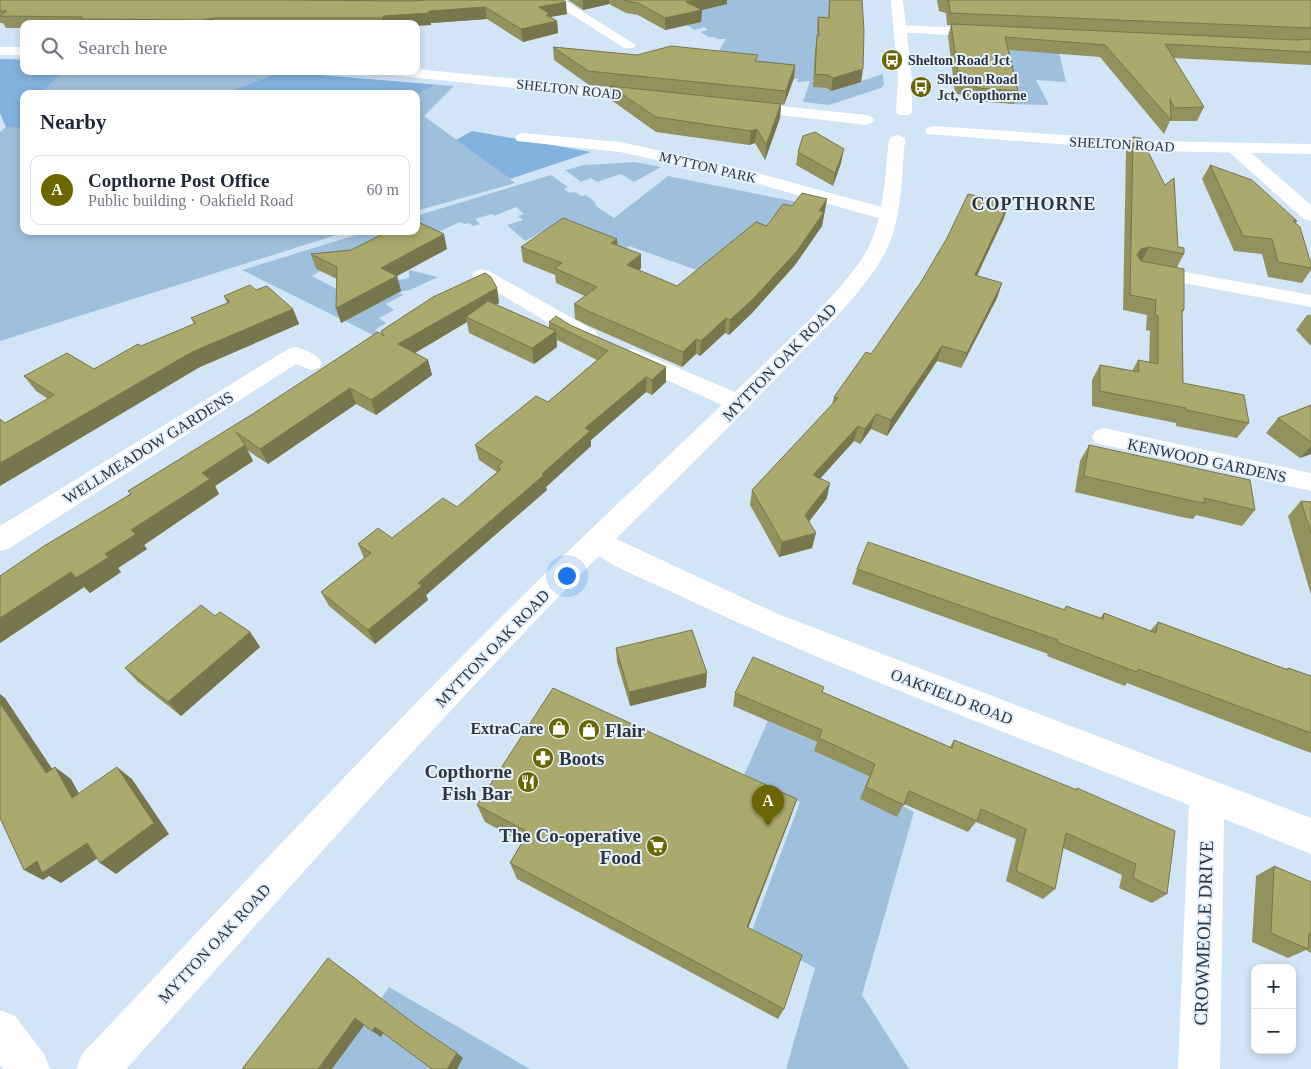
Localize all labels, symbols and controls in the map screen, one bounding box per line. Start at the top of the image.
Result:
search box [20,20,420,75]
icon: search [38,34,66,62]
text: Search here [78,37,167,58]
bus stop icon: Shelton Road Jct [880,48,904,72]
place label: Shelton Road Jct [908,53,1010,68]
place label: Shelton Road Jct, Copthorne [937,72,1026,103]
bus stop icon: Shelton Road Jct, Copthorne [909,75,933,99]
street label: SHELTON ROAD [516,77,622,102]
text: Nearby [40,110,107,134]
street label: SHELTON ROAD [1069,134,1175,155]
street label: MYTTON PARK [658,149,758,186]
text: Copthorne Post Office [88,170,270,191]
text: A [51,181,63,198]
text: 60 m [367,181,399,198]
text: Public building · Oakfield Road [88,192,293,209]
district label: COPTHORNE [971,194,1097,214]
street label: MYTTON OAK ROAD [719,300,840,424]
street label: WELLMEADOW GARDENS [60,388,237,507]
street label: KENWOOD GARDENS [1126,435,1288,486]
your location [554,563,580,589]
street label: MYTTON OAK ROAD [432,586,553,710]
street label: OAKFIELD ROAD [888,665,1015,728]
shop icon: ExtraCare [547,716,571,740]
shop icon: Flair [577,718,601,742]
place label: ExtraCare [470,720,543,737]
place label: Flair [605,720,646,741]
pharmacy icon: Boots [531,746,555,770]
place label: Boots [559,748,604,769]
place label: Copthorne Fish Bar [424,761,513,804]
restaurant icon: Copthorne Fish Bar [516,770,540,794]
pin: A [752,785,784,826]
place label: The Co-operative Food [499,825,641,868]
supermarket icon: The Co-operative Food [645,834,669,858]
street label: CROWMEOLE DRIVE [1190,840,1217,1026]
street label: MYTTON OAK ROAD [155,880,274,1006]
map controls [1251,964,1296,1054]
button: + [1251,964,1296,1009]
button: − [1251,1009,1296,1054]

